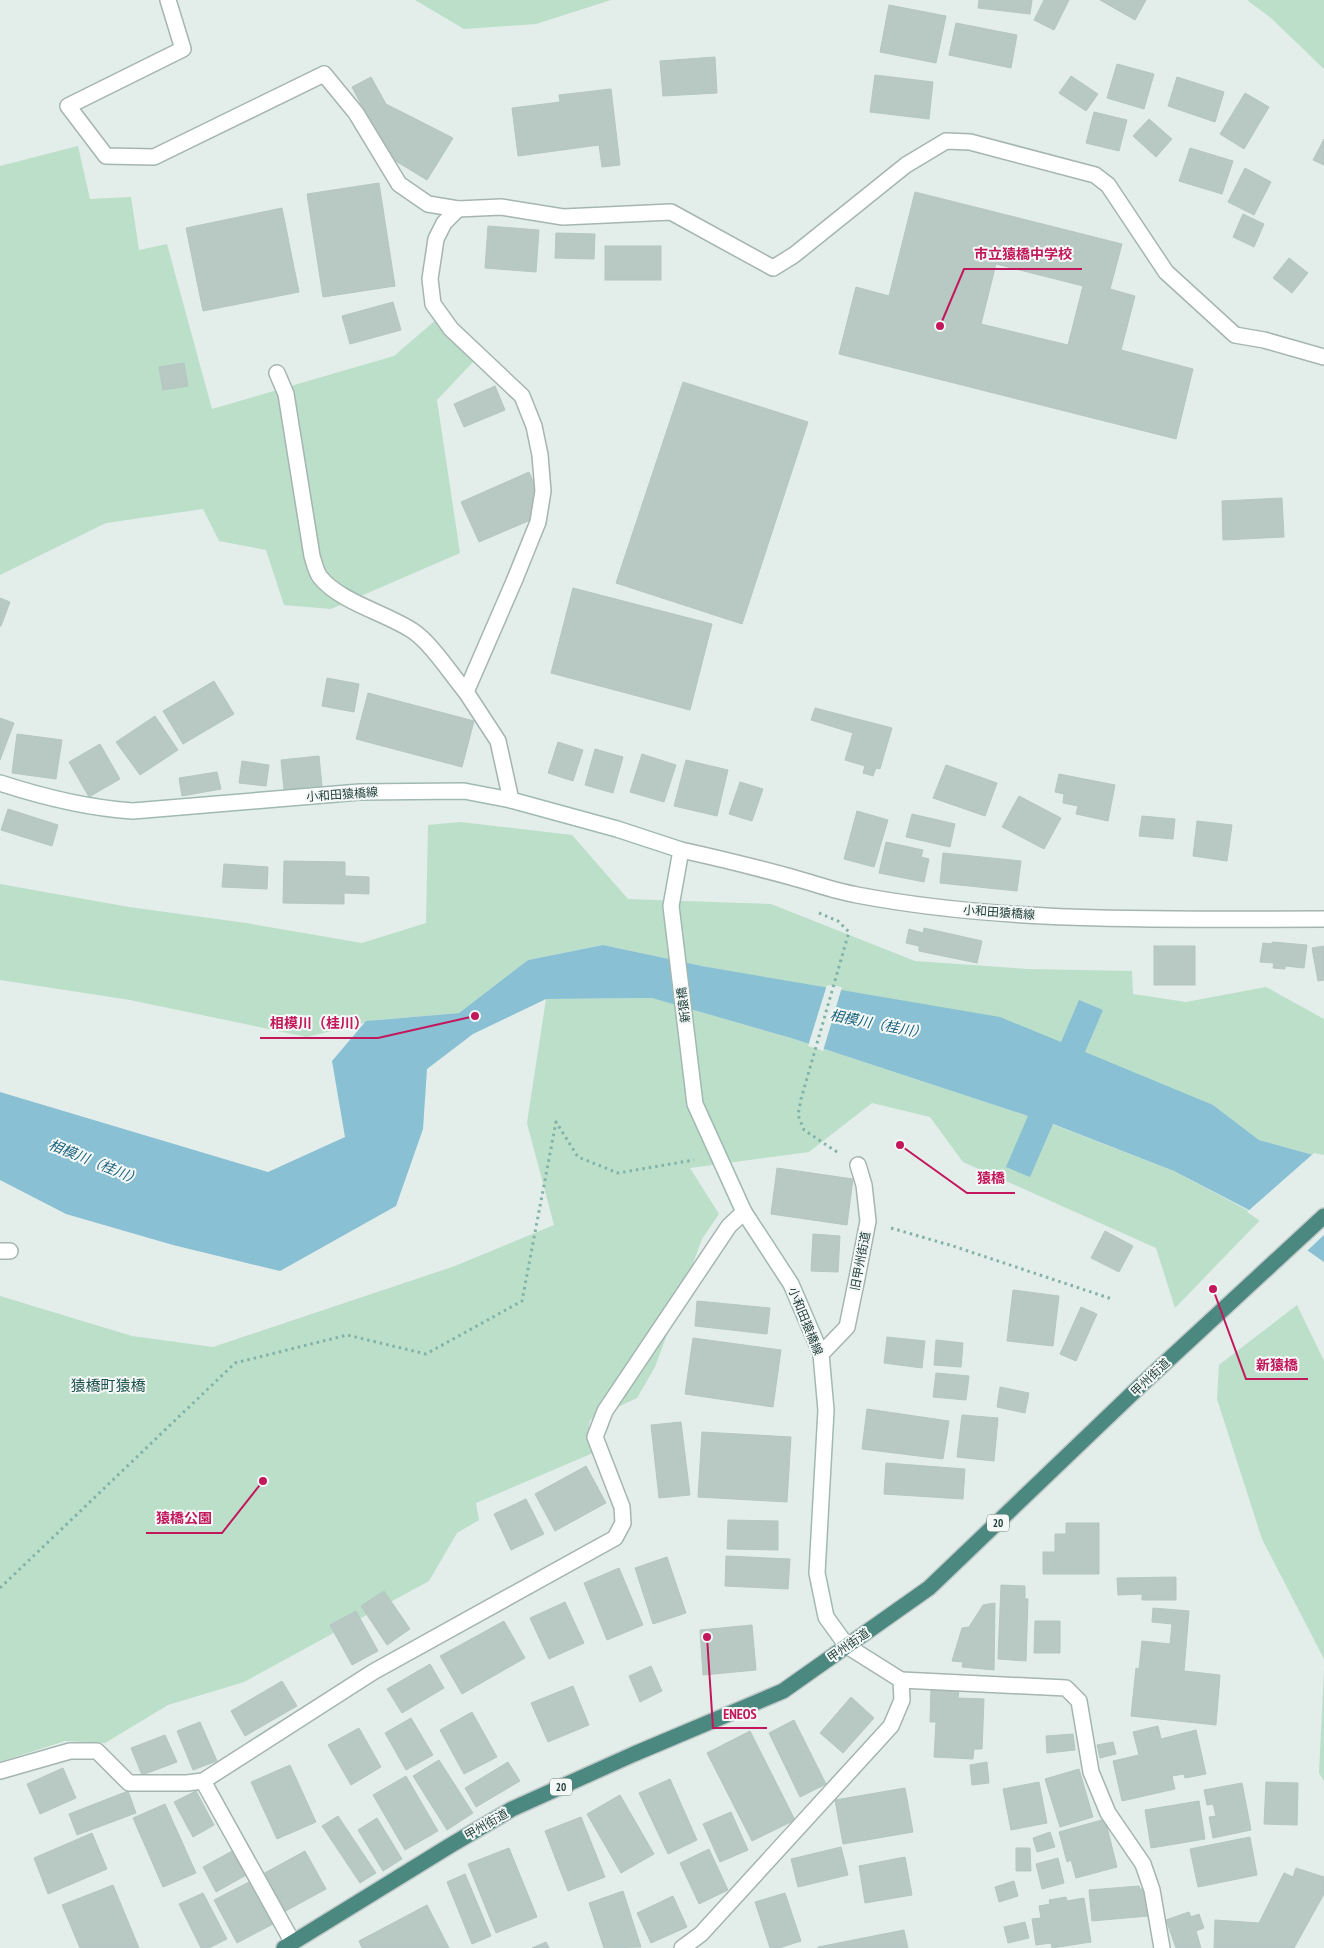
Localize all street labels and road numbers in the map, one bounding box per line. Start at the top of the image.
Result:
street label: 小和田猿橋線 [306,784,378,804]
street label: 小和田猿橋線 [963,902,1035,922]
street label: 新猿橋 [673,986,693,1024]
street label: 旧甲州街道 [847,1230,873,1292]
street label: 小和田猿橋線 [786,1285,826,1357]
street label: 甲州街道 [1127,1355,1173,1399]
road number: 20 [987,1515,1009,1532]
street label: 甲州街道 [824,1625,872,1665]
road number: 20 [550,1778,572,1795]
street label: 甲州街道 [461,1806,511,1842]

